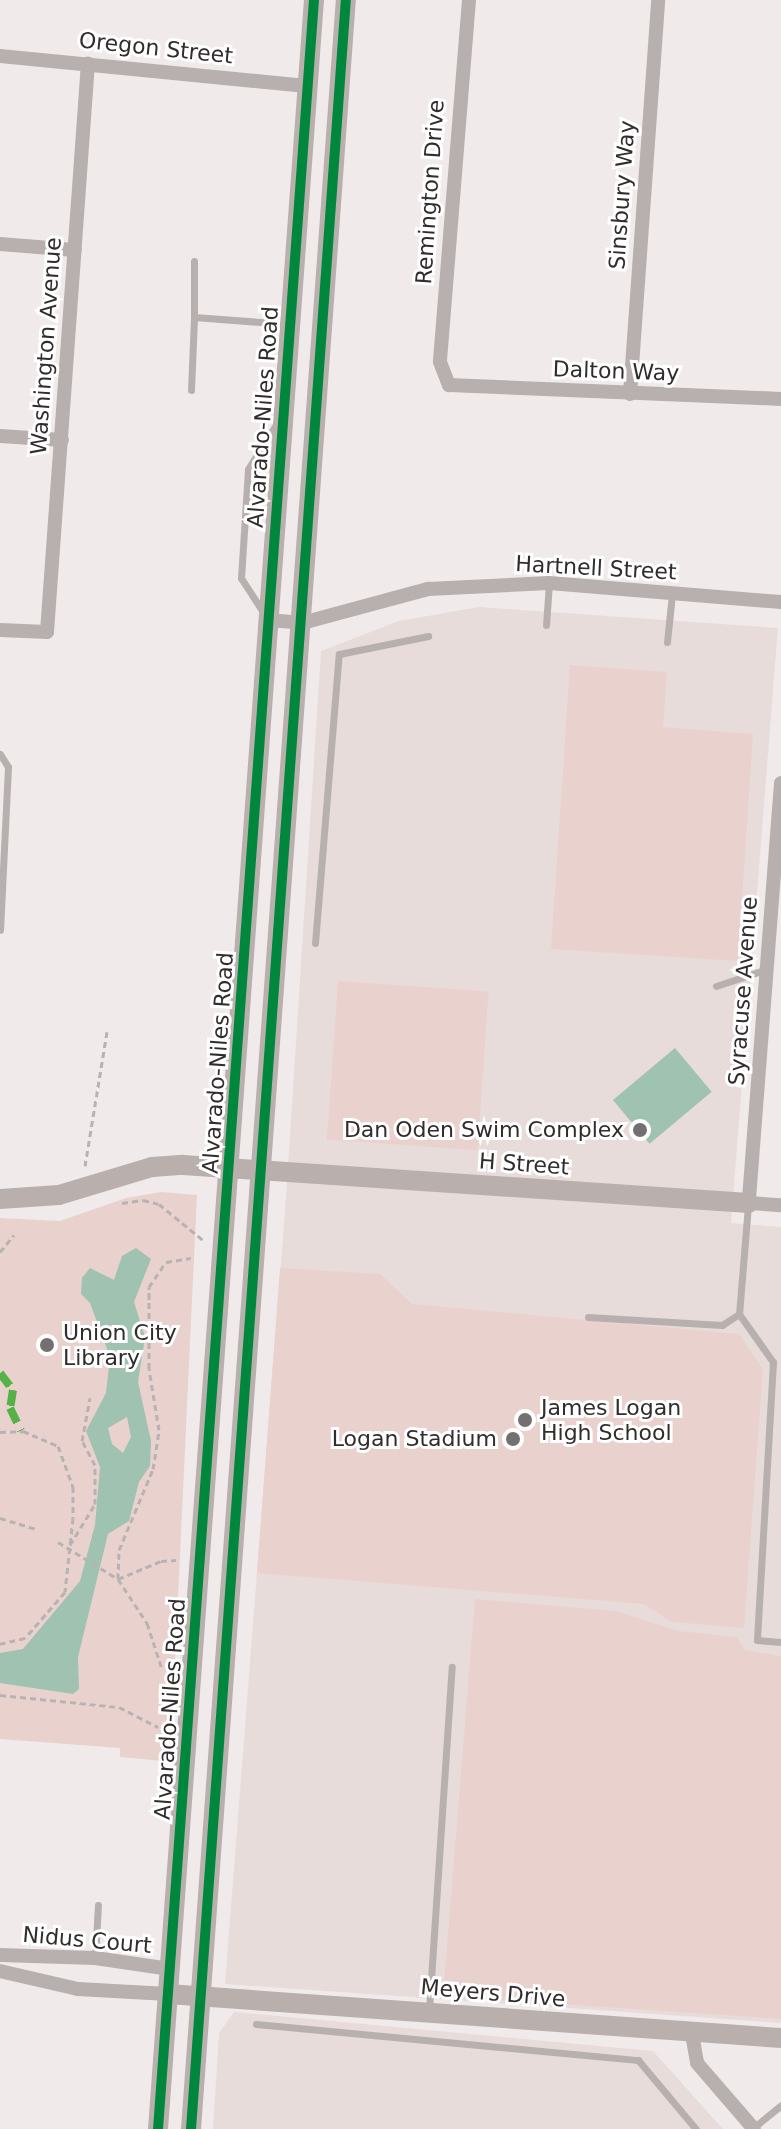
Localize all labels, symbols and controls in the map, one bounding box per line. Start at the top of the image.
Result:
street label: Oregon Street [78,27,234,69]
street label: Remington Drive [410,99,450,285]
street label: Sinsbury Way [604,120,640,270]
street label: Washington Avenue [25,236,67,456]
street label: Alvarado-Niles Road [242,305,284,529]
street label: Dalton Way [552,356,680,386]
street label: Hartnell Street [515,551,677,585]
street label: Syracuse Avenue [723,896,763,1086]
street label: Alvarado-Niles Road [197,951,239,1175]
place label: Dan Oden Swim Complex [344,1117,624,1143]
marker: Dan Oden Swim Complex [631,1121,649,1139]
street label: H Street [478,1148,570,1180]
place label: Union City Library [63,1319,177,1370]
marker: Union City Library [38,1336,56,1354]
place label: James Logan High School [541,1394,681,1446]
marker: James Logan High School [516,1411,534,1429]
place label: Logan Stadium [332,1426,497,1452]
marker: Logan Stadium [504,1430,522,1448]
street label: Alvarado-Niles Road [149,1597,191,1821]
street label: Nidus Court [21,1921,153,1959]
street label: Meyers Drive [420,1974,566,2012]

